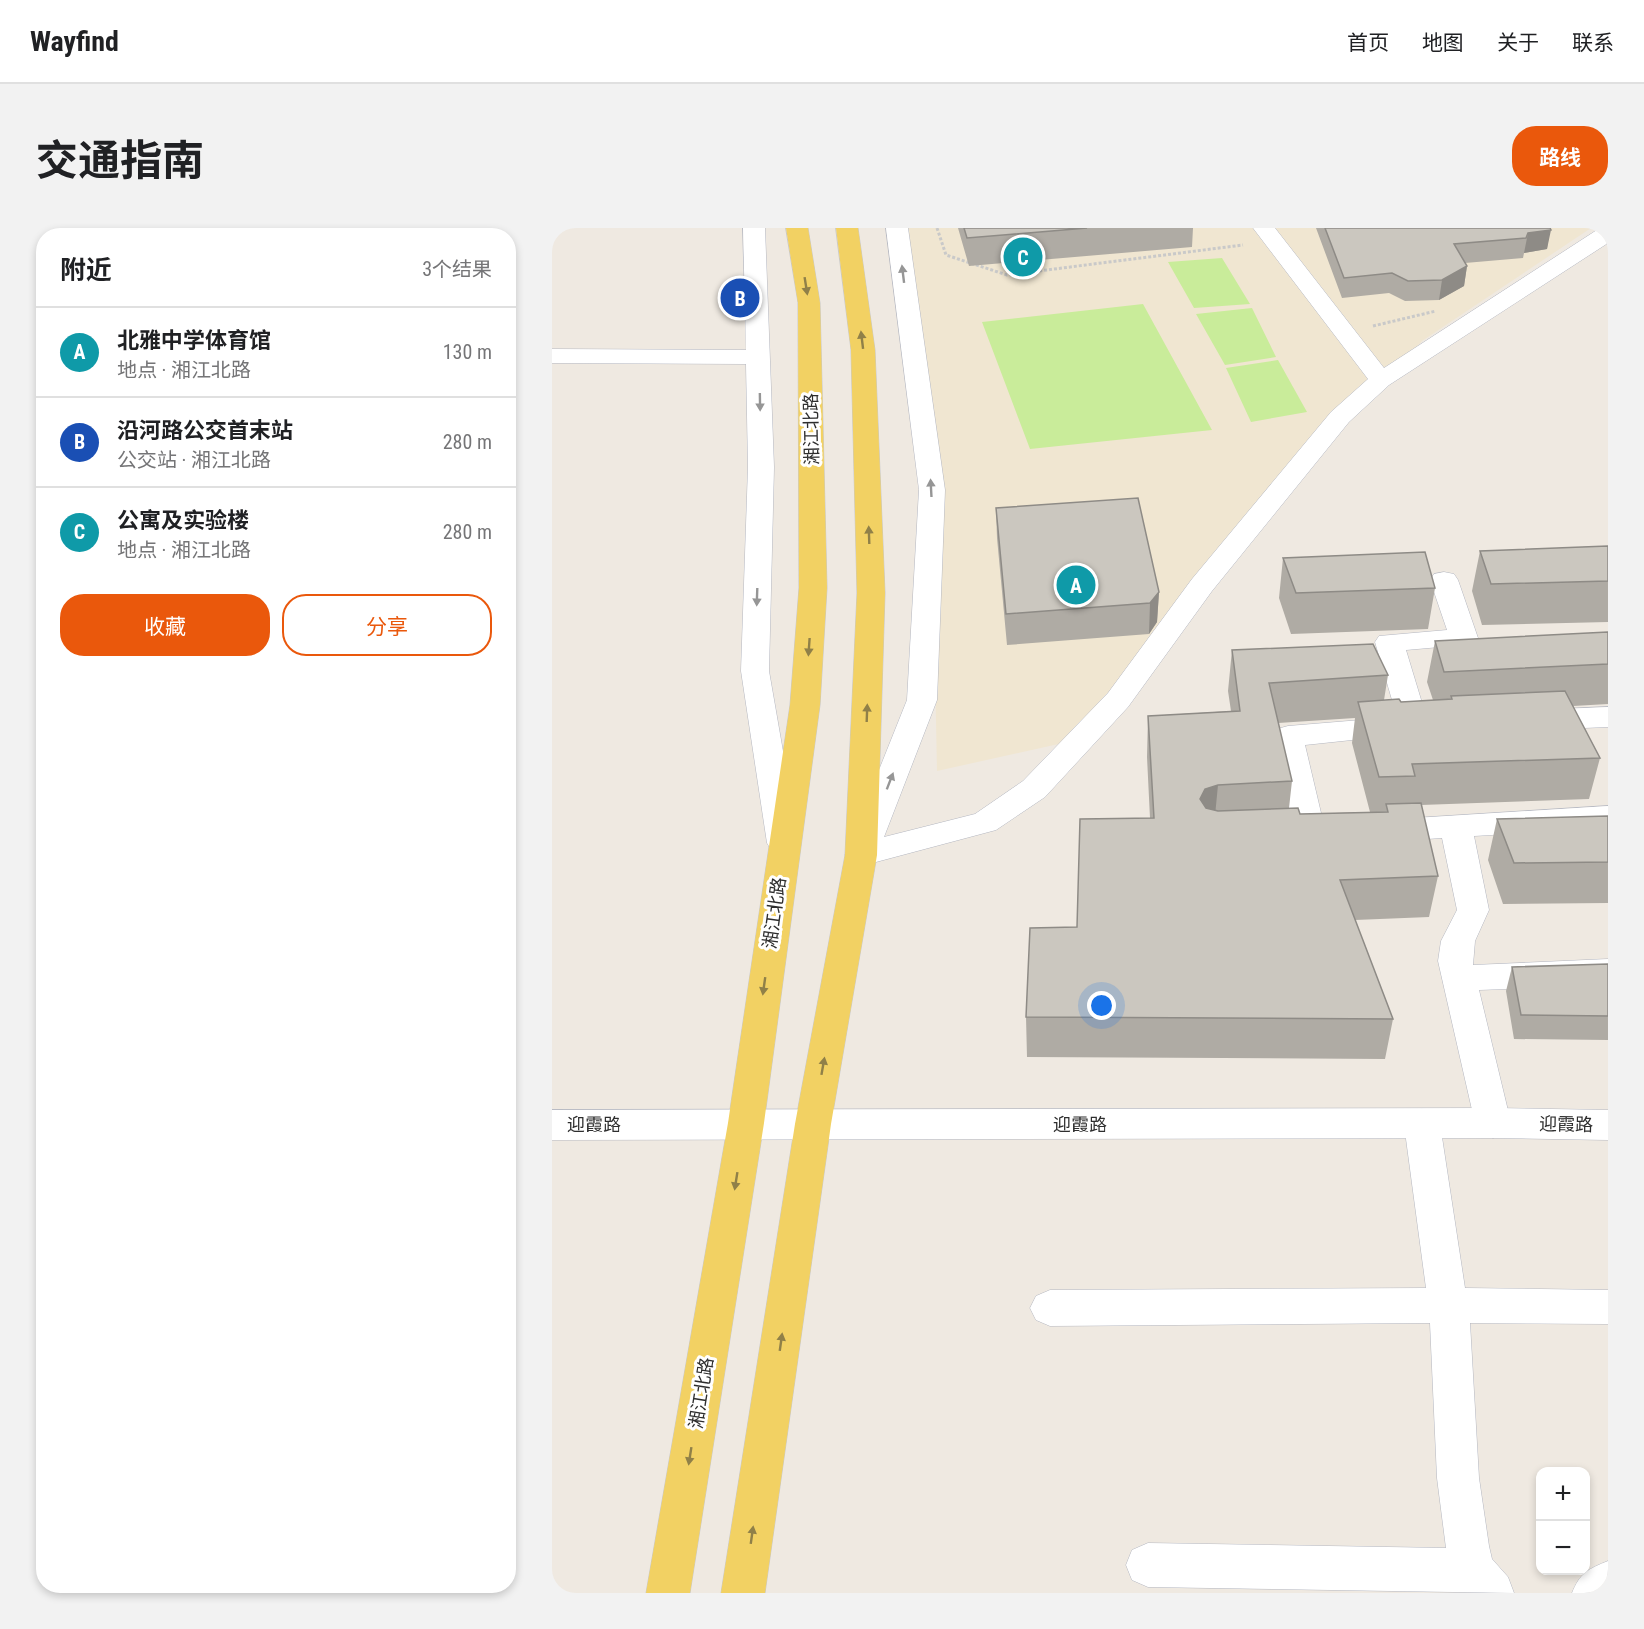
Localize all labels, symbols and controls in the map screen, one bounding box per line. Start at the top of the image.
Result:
text: Wayfind [30,25,119,58]
text: 首页 [1347,31,1389,55]
text: 地图 [1422,31,1464,55]
text: 关于 [1497,31,1539,55]
text: 联系 [1572,31,1614,55]
button: 路线 [1512,126,1608,186]
text: 交通指南 [36,136,204,185]
pin: C [1004,234,1042,279]
text: 附近 [60,255,112,285]
text: 3个结果 [422,257,492,281]
one-way arrow [899,265,908,284]
pin: B [720,276,759,320]
one-way arrow [802,276,811,295]
text: 北雅中学体育馆 [117,328,271,353]
one-way arrow [857,330,866,349]
text: A [74,340,85,364]
text: 130 m [443,340,492,364]
text: 地点 · 湘江北路 [117,358,251,382]
one-way arrow [755,393,765,412]
street label: 湘江北路 [800,393,822,465]
text: 沿河路公交首末站 [117,418,293,443]
text: B [74,430,85,454]
text: 280 m [443,430,492,454]
text: 公交站 · 湘江北路 [117,448,271,472]
one-way arrow [926,479,935,498]
text: 公寓及实验楼 [117,508,249,533]
text: C [74,520,85,544]
text: 280 m [443,520,492,544]
one-way arrow [865,525,874,544]
text: 地点 · 湘江北路 [117,538,251,562]
pin: A [1056,562,1096,608]
one-way arrow [753,588,762,607]
button: 收藏 [60,594,270,656]
button: 分享 [282,594,492,656]
one-way arrow [804,637,814,656]
one-way arrow [862,703,871,722]
one-way arrow [886,772,895,790]
street label: 湘江北路 [759,876,789,950]
one-way arrow [760,976,769,995]
your location [1087,991,1116,1020]
one-way arrow [819,1057,828,1076]
street label: 迎霞路 [1539,1113,1593,1135]
street label: 迎霞路 [567,1114,621,1135]
street label: 迎霞路 [1053,1114,1107,1135]
one-way arrow [731,1172,740,1191]
one-way arrow [776,1333,785,1352]
street label: 湘江北路 [685,1356,717,1430]
one-way arrow [686,1447,695,1466]
map controls [1536,1467,1590,1575]
button: + [1536,1467,1590,1521]
button: − [1536,1521,1590,1575]
one-way arrow [748,1526,757,1545]

